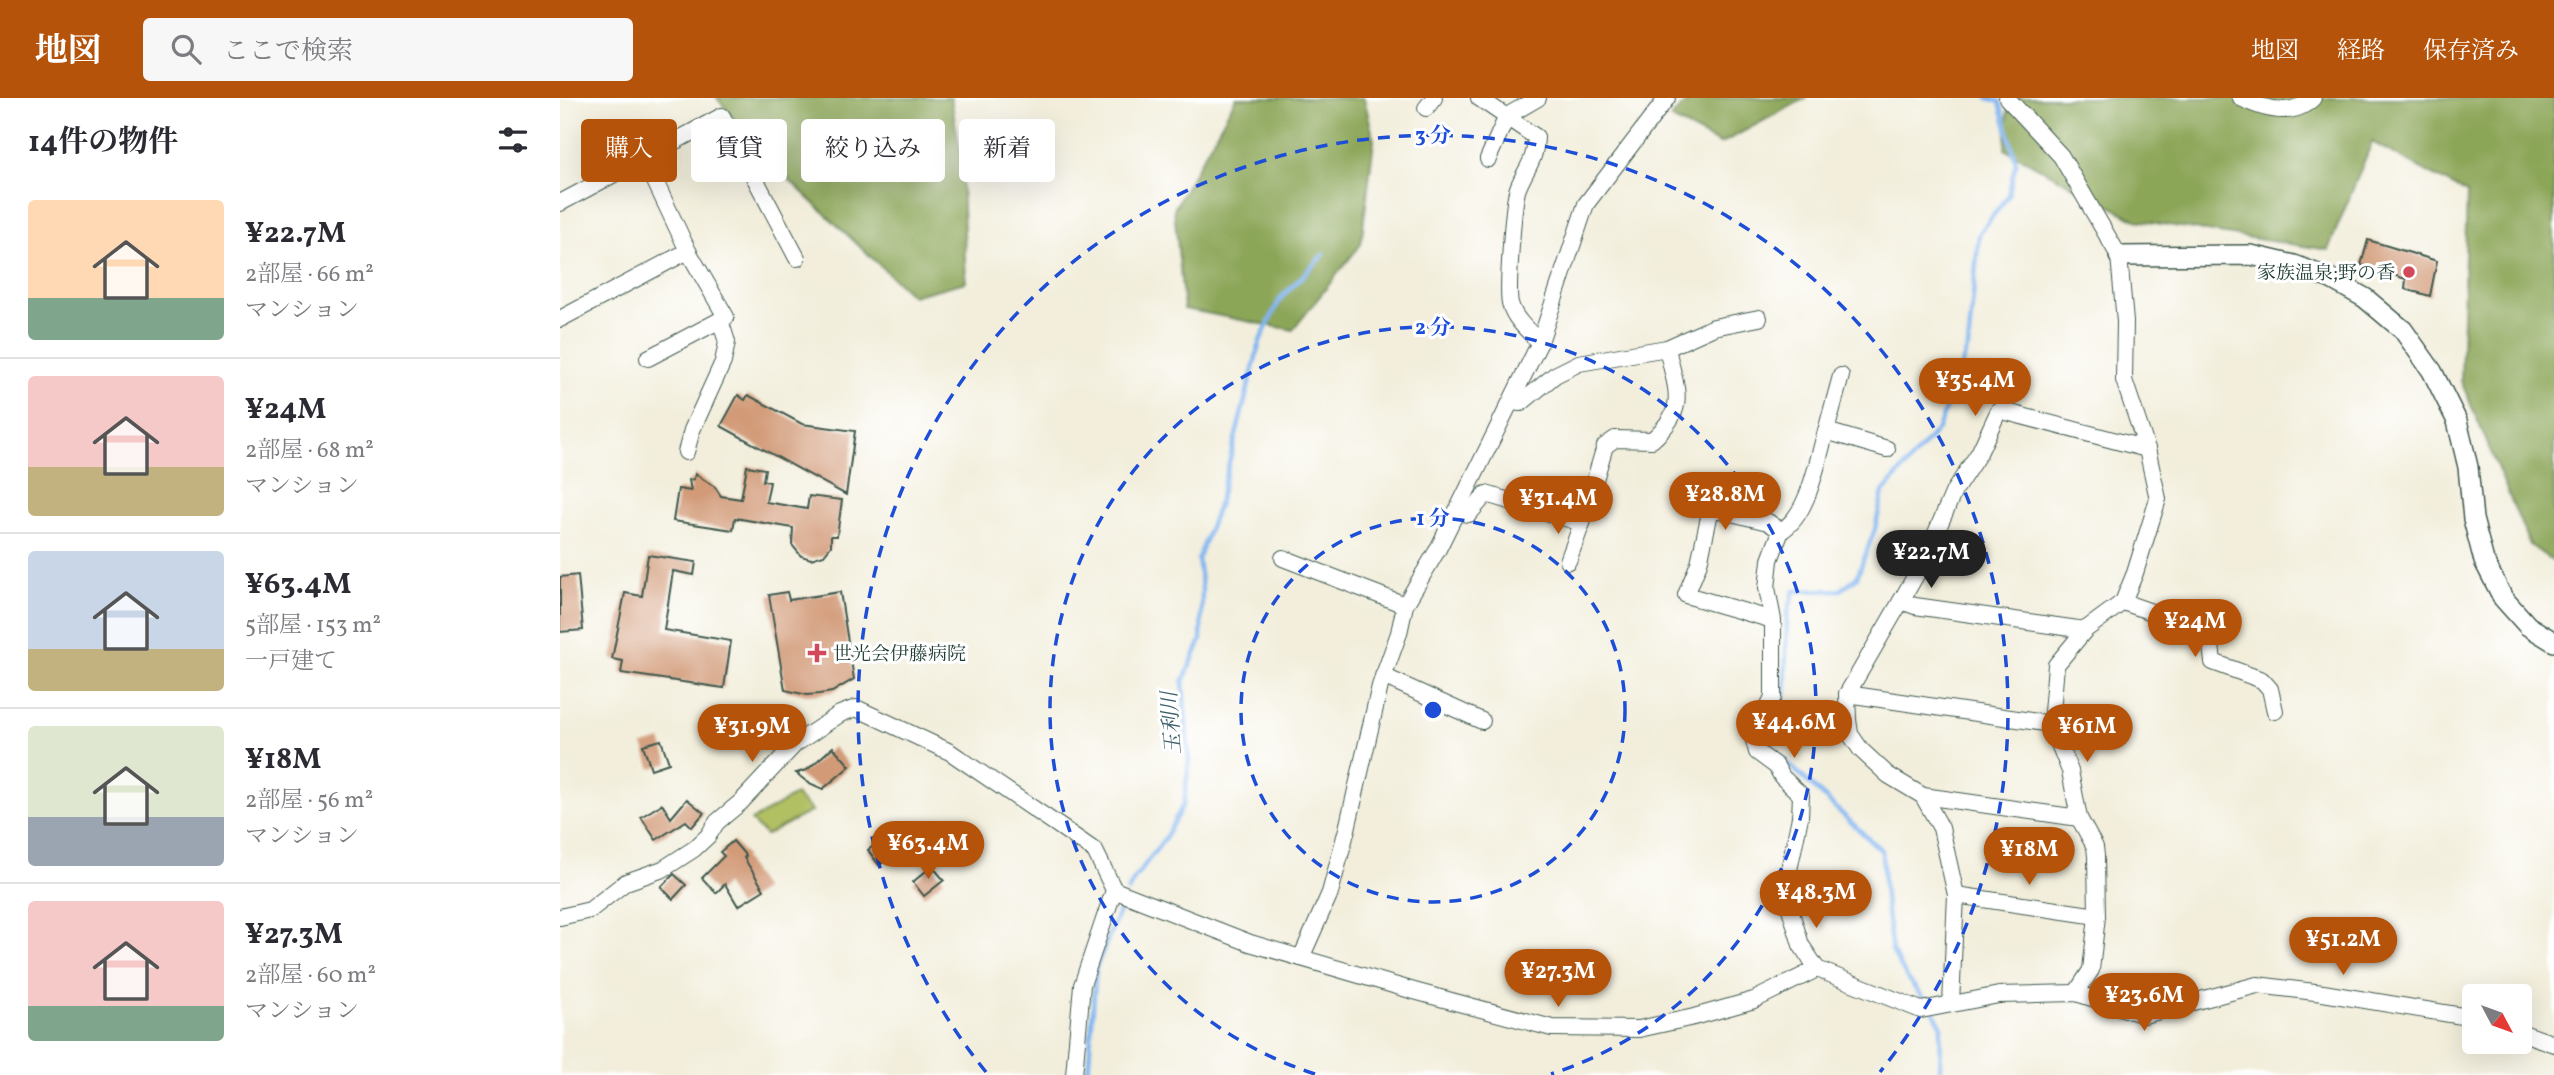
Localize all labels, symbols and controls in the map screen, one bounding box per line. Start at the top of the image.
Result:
search box [143,18,633,81]
text: 地図 [35,30,101,76]
icon: search [167,30,205,68]
text: ここで検索 [223,34,353,70]
text: 地図 [2251,35,2299,69]
text: 経路 [2337,35,2385,69]
text: 保存済み [2423,35,2519,69]
chip: 購入 [581,119,677,182]
chip: 賃貸 [691,119,787,182]
chip: 絞り込み [801,119,945,182]
chip: 新着 [959,119,1055,182]
icon: filters [494,121,532,159]
text: 14件の物件 [28,122,178,164]
text: 3 分 [1415,122,1451,151]
text: ¥22.7M [245,213,346,255]
icon: home [84,228,168,312]
text: 2部屋 · 66 m² [245,259,374,291]
place label: 家族温泉;野の香 [2257,261,2395,287]
marker: 家族温泉;野の香 [2401,264,2417,280]
text: マンション [245,295,359,327]
text: 2 分 [1415,314,1451,343]
pin: ¥35.4M [1918,358,2032,418]
text: ¥35.4M [1935,365,2015,397]
text: ¥24M [245,389,326,431]
icon: home [84,404,168,488]
text: 2部屋 · 68 m² [245,435,374,467]
text: マンション [245,471,359,503]
pin: ¥28.8M [1668,472,1782,532]
pin: ¥31.4M [1501,476,1615,536]
text: ¥28.8M [1685,479,1765,511]
text: ¥31.4M [1519,483,1597,515]
text: 1 分 [1416,505,1450,534]
pin: ¥22.7M [1874,531,1988,590]
text: ¥22.7M [1892,537,1970,569]
text: ¥63.4M [245,564,351,606]
icon: home [84,579,168,663]
pin: ¥24M [2154,600,2236,659]
text: ¥24M [2164,606,2226,638]
text: 5部屋 · 153 m² [245,610,381,642]
place label: 世光会伊藤病院 [833,642,966,668]
marker: 世光会伊藤病院 [807,643,827,663]
text: 一戸建て [245,646,337,678]
water label: 玉利川 [1156,688,1189,755]
centre of rings [1421,698,1445,722]
pin: ¥44.6M [1737,700,1851,760]
pin: ¥31.9M [695,704,809,764]
pin: ¥61M [2046,704,2128,764]
text: ¥44.6M [1752,707,1836,739]
text: ¥31.9M [714,711,790,743]
text: ¥61M [2058,711,2116,743]
text: ¥18M [245,739,321,781]
icon: home [84,754,168,838]
text: 2部屋 · 56 m² [245,785,373,817]
text: マンション [245,821,359,853]
pin: ¥63.4M [871,822,985,881]
text: ¥63.4M [887,828,969,860]
pin: ¥18M [1988,828,2070,887]
text: ¥18M [2000,834,2058,866]
pin: ¥48.3M [1759,870,1873,930]
text: ¥48.3M [1776,877,1856,909]
text: ¥27.3M [245,914,343,956]
pin: ¥51.2M [2286,918,2400,977]
text: ¥51.2M [2305,924,2381,956]
icon: home [84,929,168,1013]
pin: ¥27.3M [1501,950,1615,1009]
text: ¥27.3M [1521,956,1595,988]
text: 2部屋 · 60 m² [245,960,376,992]
pin: ¥23.6M [2087,974,2201,1033]
text: ¥23.6M [2104,980,2184,1012]
north arrow [2462,984,2532,1054]
map controls [2462,984,2532,1054]
text: マンション [245,996,359,1028]

